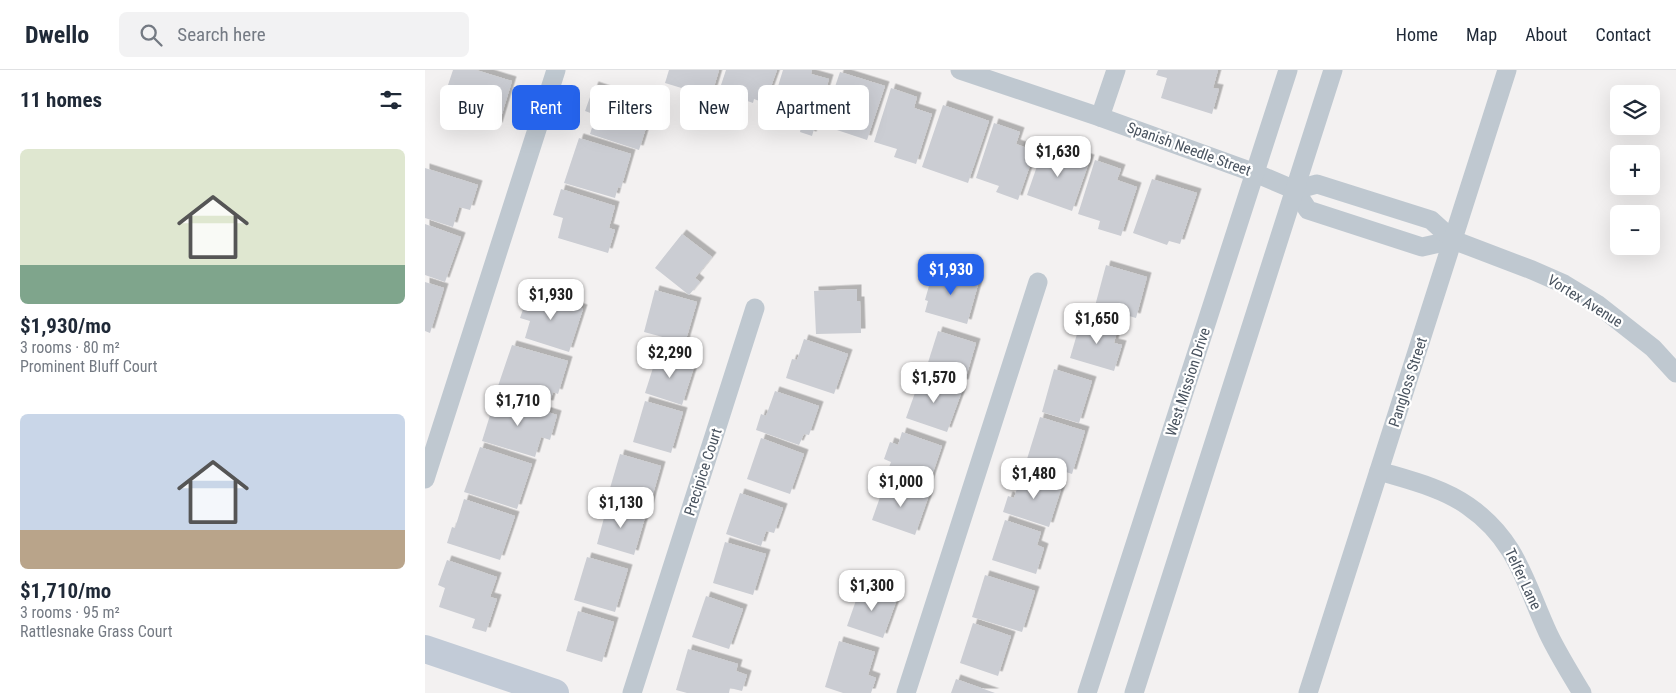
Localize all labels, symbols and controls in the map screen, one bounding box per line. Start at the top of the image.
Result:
search box [119,12,469,57]
text: Dwello [25,21,89,49]
icon: search [137,21,165,49]
text: Search here [177,23,266,46]
text: Home [1396,24,1438,45]
text: Map [1466,24,1497,45]
text: About [1525,24,1567,45]
text: Contact [1595,24,1651,45]
chip: Buy [440,85,502,130]
chip: Rent [512,85,580,130]
chip: Filters [590,85,670,130]
chip: New [680,85,748,130]
chip: Apartment [758,85,869,130]
map controls [1610,85,1660,255]
button: layers [1610,85,1660,135]
icon: filters [377,86,405,114]
text: 11 homes [20,88,102,112]
street label: Spanish Needle Street [1125,118,1253,180]
pin: $1,630 [1017,136,1099,178]
text: $1,630 [1036,142,1080,161]
button: + [1610,145,1660,195]
icon: home [168,182,258,272]
button: − [1610,205,1660,255]
pin: $1,930 [910,254,992,296]
text: $1,930 [929,260,973,279]
street label: Vortex Avenue [1544,271,1626,331]
pin: $1,930 [510,278,592,321]
text: $1,930 [529,285,573,304]
pin: $1,650 [1056,302,1138,345]
text: $1,650 [1075,309,1119,328]
text: $1,930/mo [20,314,111,338]
street label: West Mission Drive [1162,325,1214,439]
street label: Pangloss Street [1385,335,1431,429]
pin: $2,290 [629,336,711,379]
text: 3 rooms · 80 m² [20,338,120,357]
text: $2,290 [648,343,692,362]
text: Prominent Bluff Court [20,357,158,376]
pin: $1,570 [893,362,975,404]
text: $1,570 [912,368,956,387]
pin: $1,710 [477,384,559,427]
text: $1,710 [496,391,540,410]
street label: Precipice Court [680,426,726,518]
icon: home [168,447,258,537]
pin: $1,480 [993,458,1075,500]
text: $1,480 [1012,464,1056,483]
pin: $1,000 [860,466,942,508]
text: $1,000 [879,472,923,491]
pin: $1,130 [580,486,662,529]
text: $1,130 [599,493,643,512]
street label: Telfer Lane [1501,545,1545,613]
pin: $1,300 [831,570,913,612]
text: $1,300 [850,576,894,595]
text: $1,710/mo [20,579,111,603]
text: 3 rooms · 95 m² [20,603,120,622]
text: Rattlesnake Grass Court [20,622,173,641]

